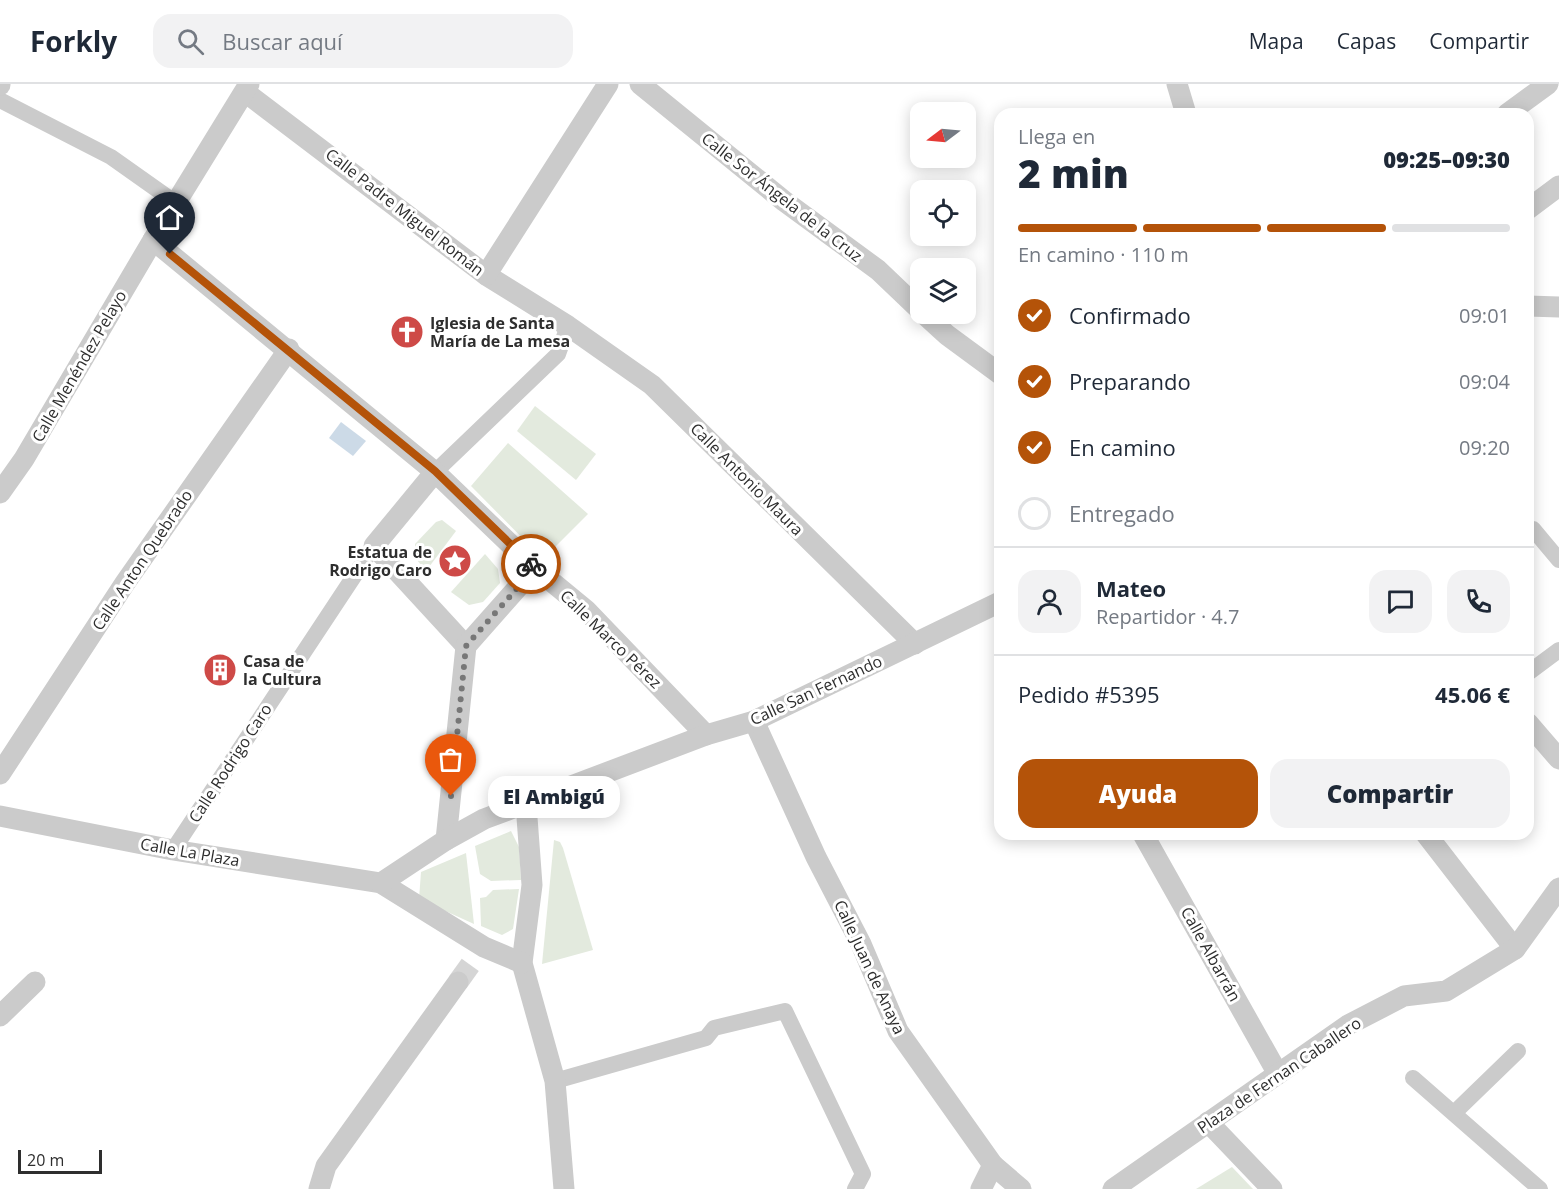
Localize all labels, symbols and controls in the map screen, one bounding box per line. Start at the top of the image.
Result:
search box [153,14,573,68]
text: Forkly [30,22,117,60]
icon: search [174,25,207,58]
text: Buscar aquí [222,26,343,56]
text: Mapa [1249,27,1304,55]
text: Capas [1337,27,1396,55]
text: Compartir [1429,27,1529,55]
north arrow [910,102,976,168]
map controls [910,102,976,324]
text: Llega en [1018,123,1095,150]
street label: Calle Sor Ángela de la Cruz [697,127,867,267]
street label: Calle Padre Miguel Román [321,143,489,281]
text: 09:25–09:30 [1383,144,1510,174]
text: 2 min [1018,146,1129,199]
button: locate [910,180,976,246]
pin [144,192,195,254]
icon: home [153,201,186,234]
text: En camino · 110 m [1018,241,1189,268]
button: layers [910,258,976,324]
street label: Calle Menéndez Pelayo [27,286,131,446]
icon: check [1018,299,1051,332]
text: Confirmado [1069,300,1191,330]
text: 09:01 [1459,302,1510,329]
place label: Iglesia de Santa María de La mesa [430,312,570,352]
church icon: Iglesia de Santa María de La mesa [389,314,425,350]
icon: check [1018,365,1051,398]
text: Preparando [1069,366,1191,396]
text: 09:04 [1459,368,1510,395]
street label: Calle Antonio Maura [686,418,808,540]
icon: check [1018,431,1051,464]
text: En camino [1069,432,1176,462]
text: 09:20 [1459,434,1510,461]
street label: Calle Anton Quebrado [87,485,197,635]
text: Entregado [1069,498,1175,528]
courier [501,534,561,594]
place label: Estatua de Rodrigo Caro [329,541,432,581]
place icon: Estatua de Rodrigo Caro [437,543,473,579]
icon: bike [515,548,548,581]
button: person [1018,570,1081,633]
button: chat [1369,570,1432,633]
button: phone [1447,570,1510,633]
text: Mateo [1096,573,1166,603]
street label: Calle Marco Pérez [555,585,667,693]
text: Repartidor · 4.7 [1096,603,1240,630]
place label: Casa de la Cultura [243,650,322,690]
street label: Calle San Fernando [746,650,886,730]
building icon: Casa de la Cultura [202,652,238,688]
text: Pedido #5395 [1018,679,1160,709]
text: 45.06 € [1435,679,1510,709]
street label: Calle Rodrigo Caro [183,699,277,827]
pin [425,734,476,796]
icon: bag [434,743,467,776]
button: Ayuda [1018,759,1258,828]
button: Compartir [1270,759,1510,828]
callout: El Ambigú [487,775,619,817]
text: El Ambigú [503,783,605,810]
street label: Calle La Plaza [139,832,241,872]
street label: Calle Juan de Anaya [829,896,911,1038]
street label: Calle Albarrán [1176,903,1246,1005]
street label: Plaza de Fernan Caballero [1193,1012,1365,1138]
scale bar [18,1147,102,1174]
text: 20 m [27,1149,64,1171]

